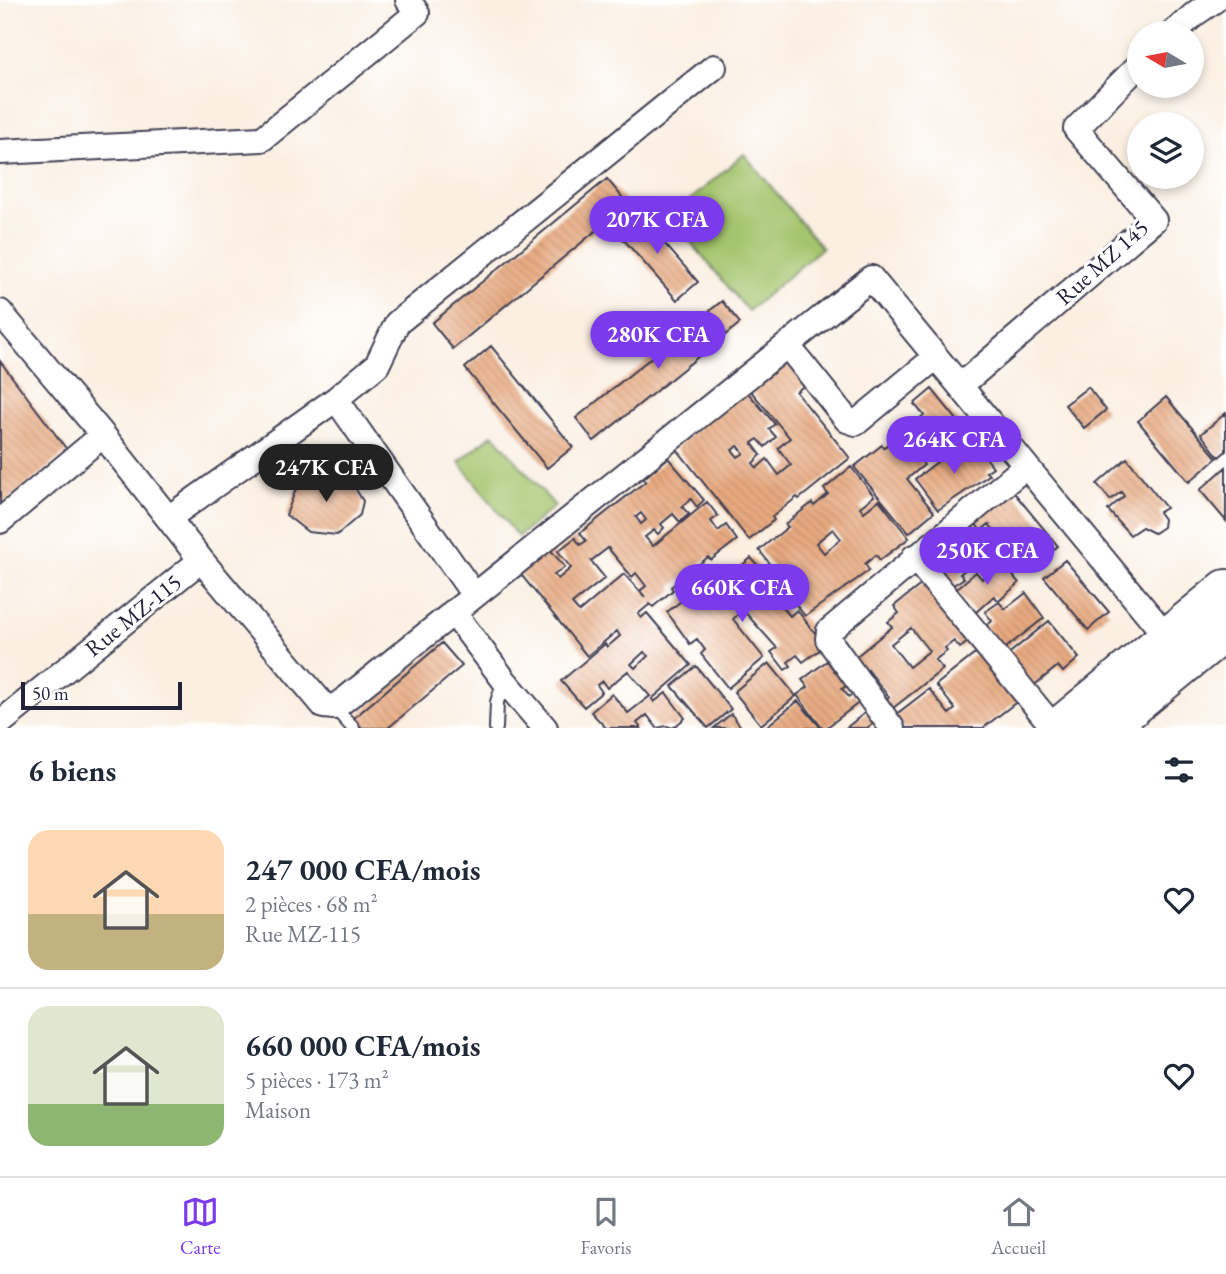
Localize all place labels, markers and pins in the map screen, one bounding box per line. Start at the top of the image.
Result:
pin: 207K CFA [585,196,729,256]
pin: 280K CFA [586,312,730,371]
pin: 264K CFA [882,416,1026,476]
pin: 247K CFA [254,444,398,504]
pin: 250K CFA [915,528,1059,587]
pin: 660K CFA [670,564,814,624]

